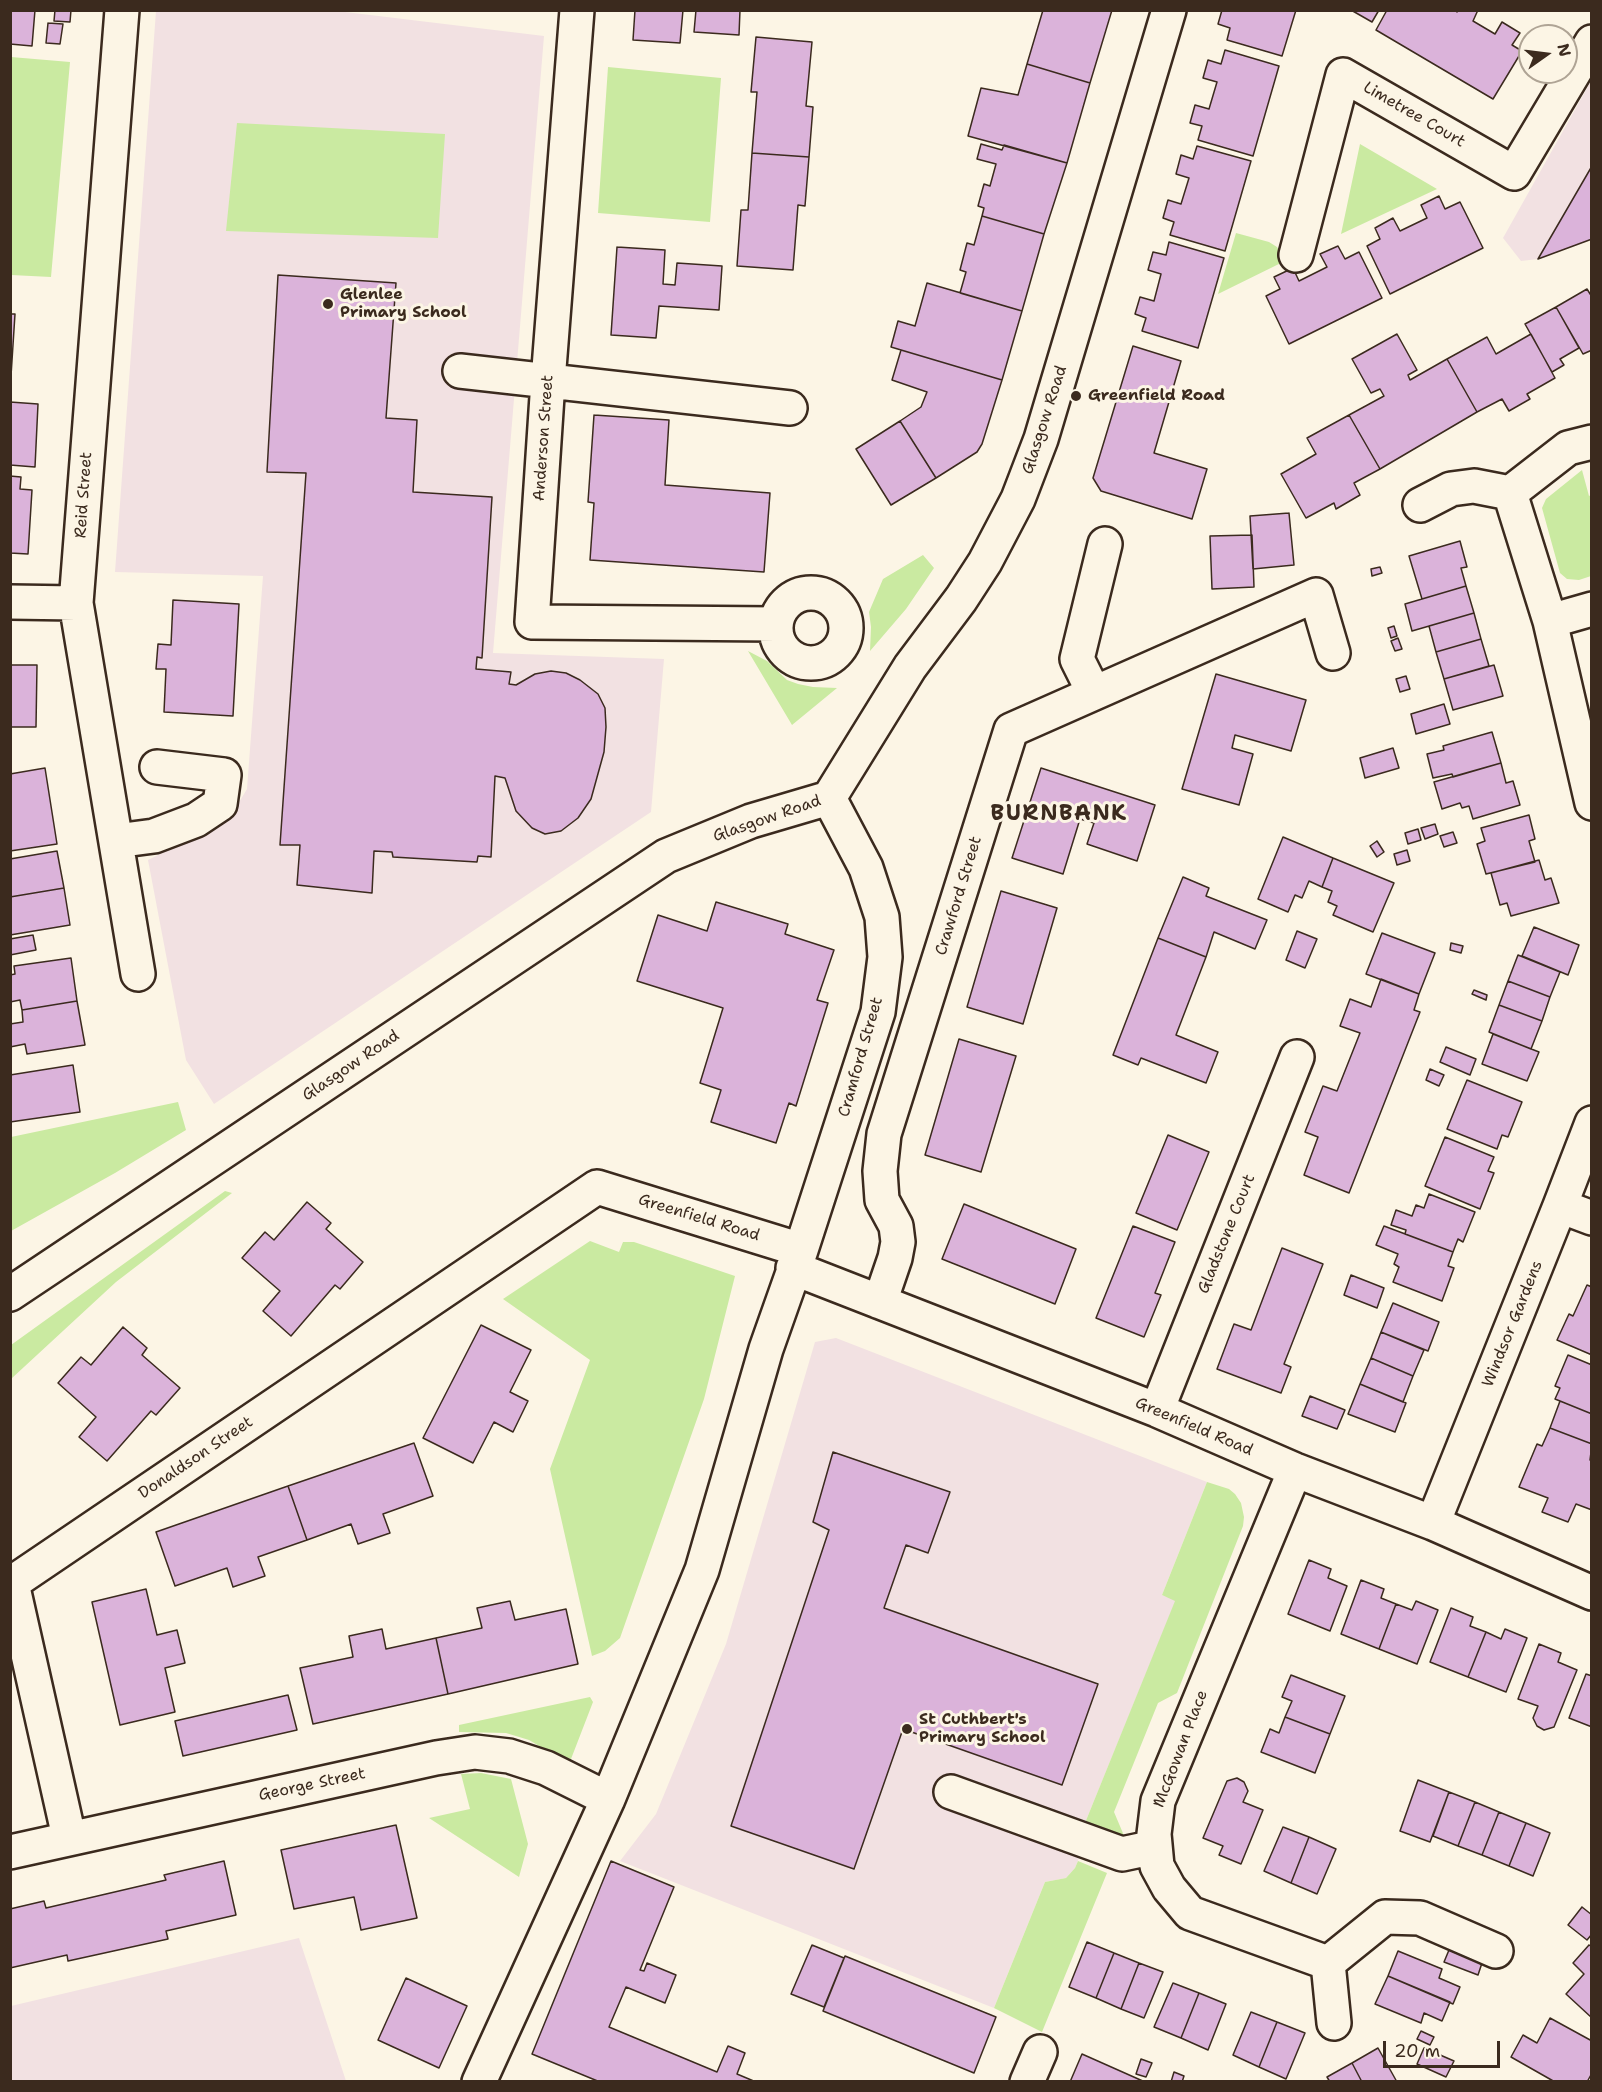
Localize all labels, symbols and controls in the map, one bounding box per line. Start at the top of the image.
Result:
north arrow [1518,24,1578,84]
text: N [1552,41,1576,59]
street label: Limetree Court [1360,78,1468,152]
place label: Glenlee Primary School [340,285,467,323]
marker: Glenlee Primary School [321,297,335,311]
street label: Glasgow Road [1018,363,1072,477]
street label: Anderson Street [530,374,558,502]
place label: Greenfield Road [1088,386,1225,406]
marker: Greenfield Road [1069,389,1083,403]
street label: Reid Street [71,451,97,539]
street label: Glasgow Road [710,792,824,846]
district label: BURNBANK [990,801,1128,827]
street label: Crawford Street [932,834,986,958]
street label: Cramford Street [835,995,887,1119]
street label: Glasgow Road [299,1026,403,1106]
street label: Gladstone Court [1194,1172,1260,1296]
street label: Greenfield Road [636,1190,762,1246]
street label: Windsor Gardens [1479,1258,1547,1390]
street label: Greenfield Road [1132,1394,1256,1460]
street label: Donaldson Street [135,1413,257,1503]
street label: McGowan Place [1150,1688,1212,1810]
place label: St Cuthbert's Primary School [919,1710,1046,1748]
marker: St Cuthbert's Primary School [900,1722,914,1736]
street label: George Street [257,1764,367,1806]
scale bar [1386,2029,1503,2067]
text: 20 m [1394,2039,1440,2063]

